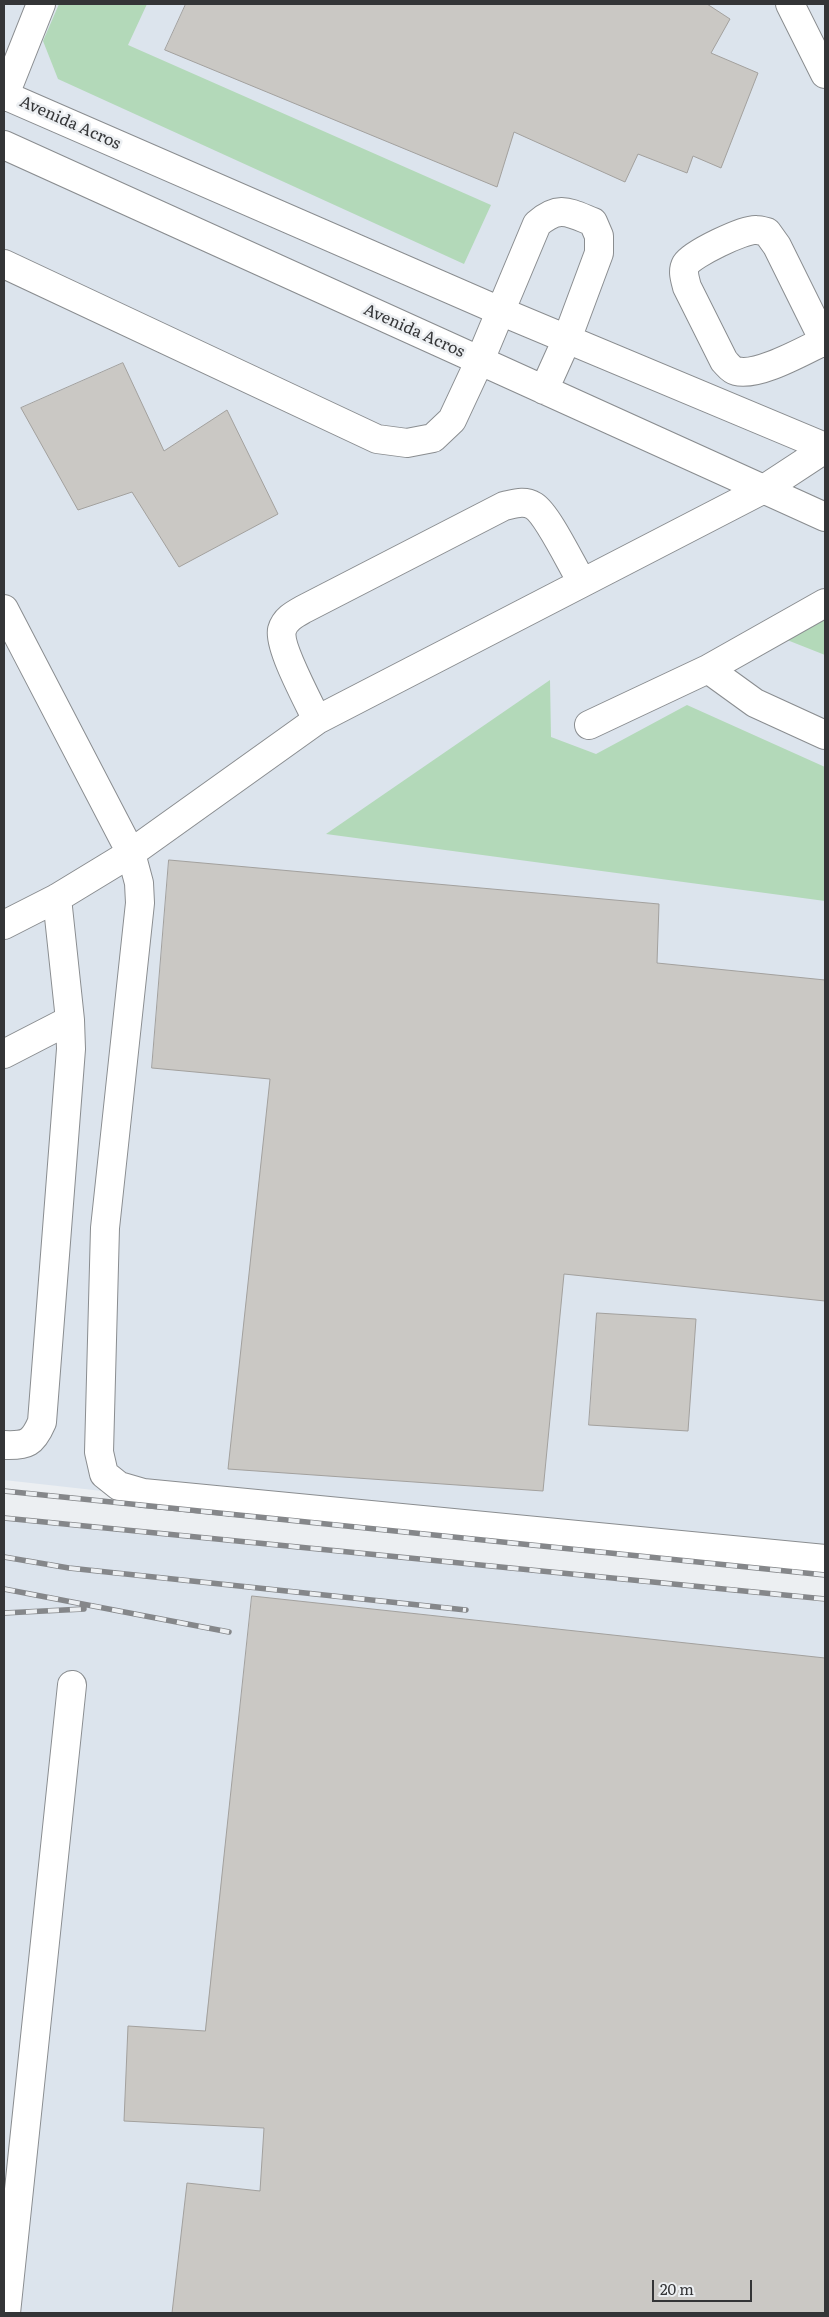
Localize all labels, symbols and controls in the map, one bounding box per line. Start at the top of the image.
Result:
street label: Avenida Acros [17,92,123,154]
street label: Avenida Acros [361,300,467,362]
scale bar [654,2270,754,2302]
text: 20 m [660,2277,694,2300]

